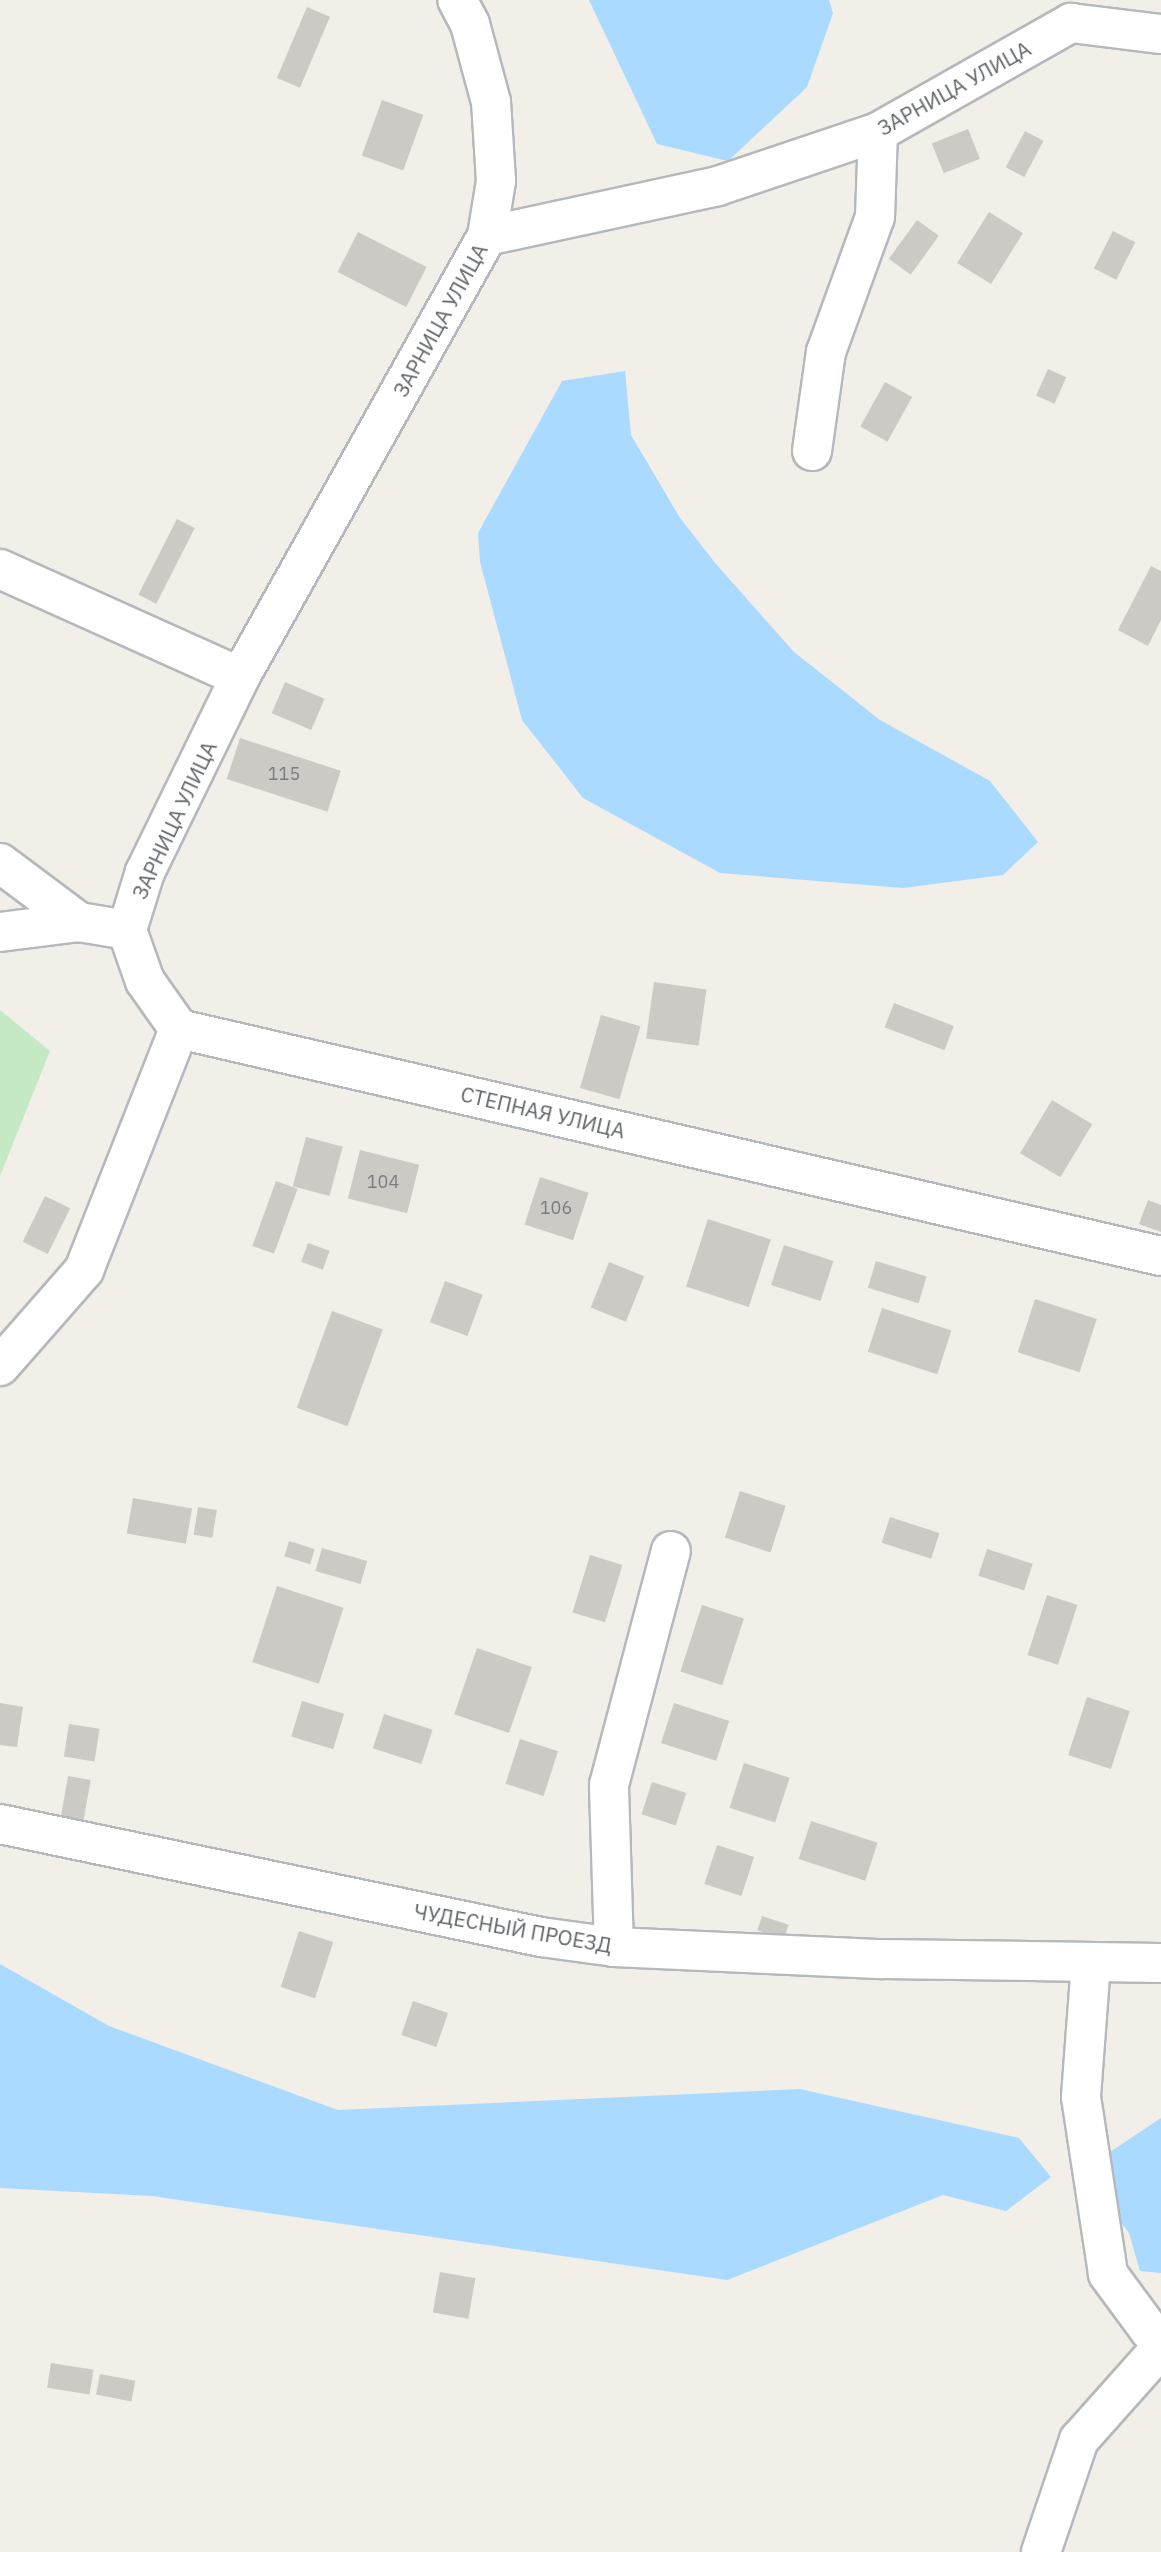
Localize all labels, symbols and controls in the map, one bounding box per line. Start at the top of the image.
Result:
street label: ЗАРНИЦА УЛИЦА [873,35,1035,141]
street label: ЗАРНИЦА УЛИЦА [387,239,493,401]
street label: ЗАРНИЦА УЛИЦА [126,737,222,903]
house number: 115 [268,763,300,785]
street label: СТЕПНАЯ УЛИЦА [458,1081,628,1143]
house number: 104 [367,1171,399,1193]
house number: 106 [540,1197,572,1219]
street label: ЧУДЕСНЫЙ ПРОЕЗД [412,1898,614,1958]

